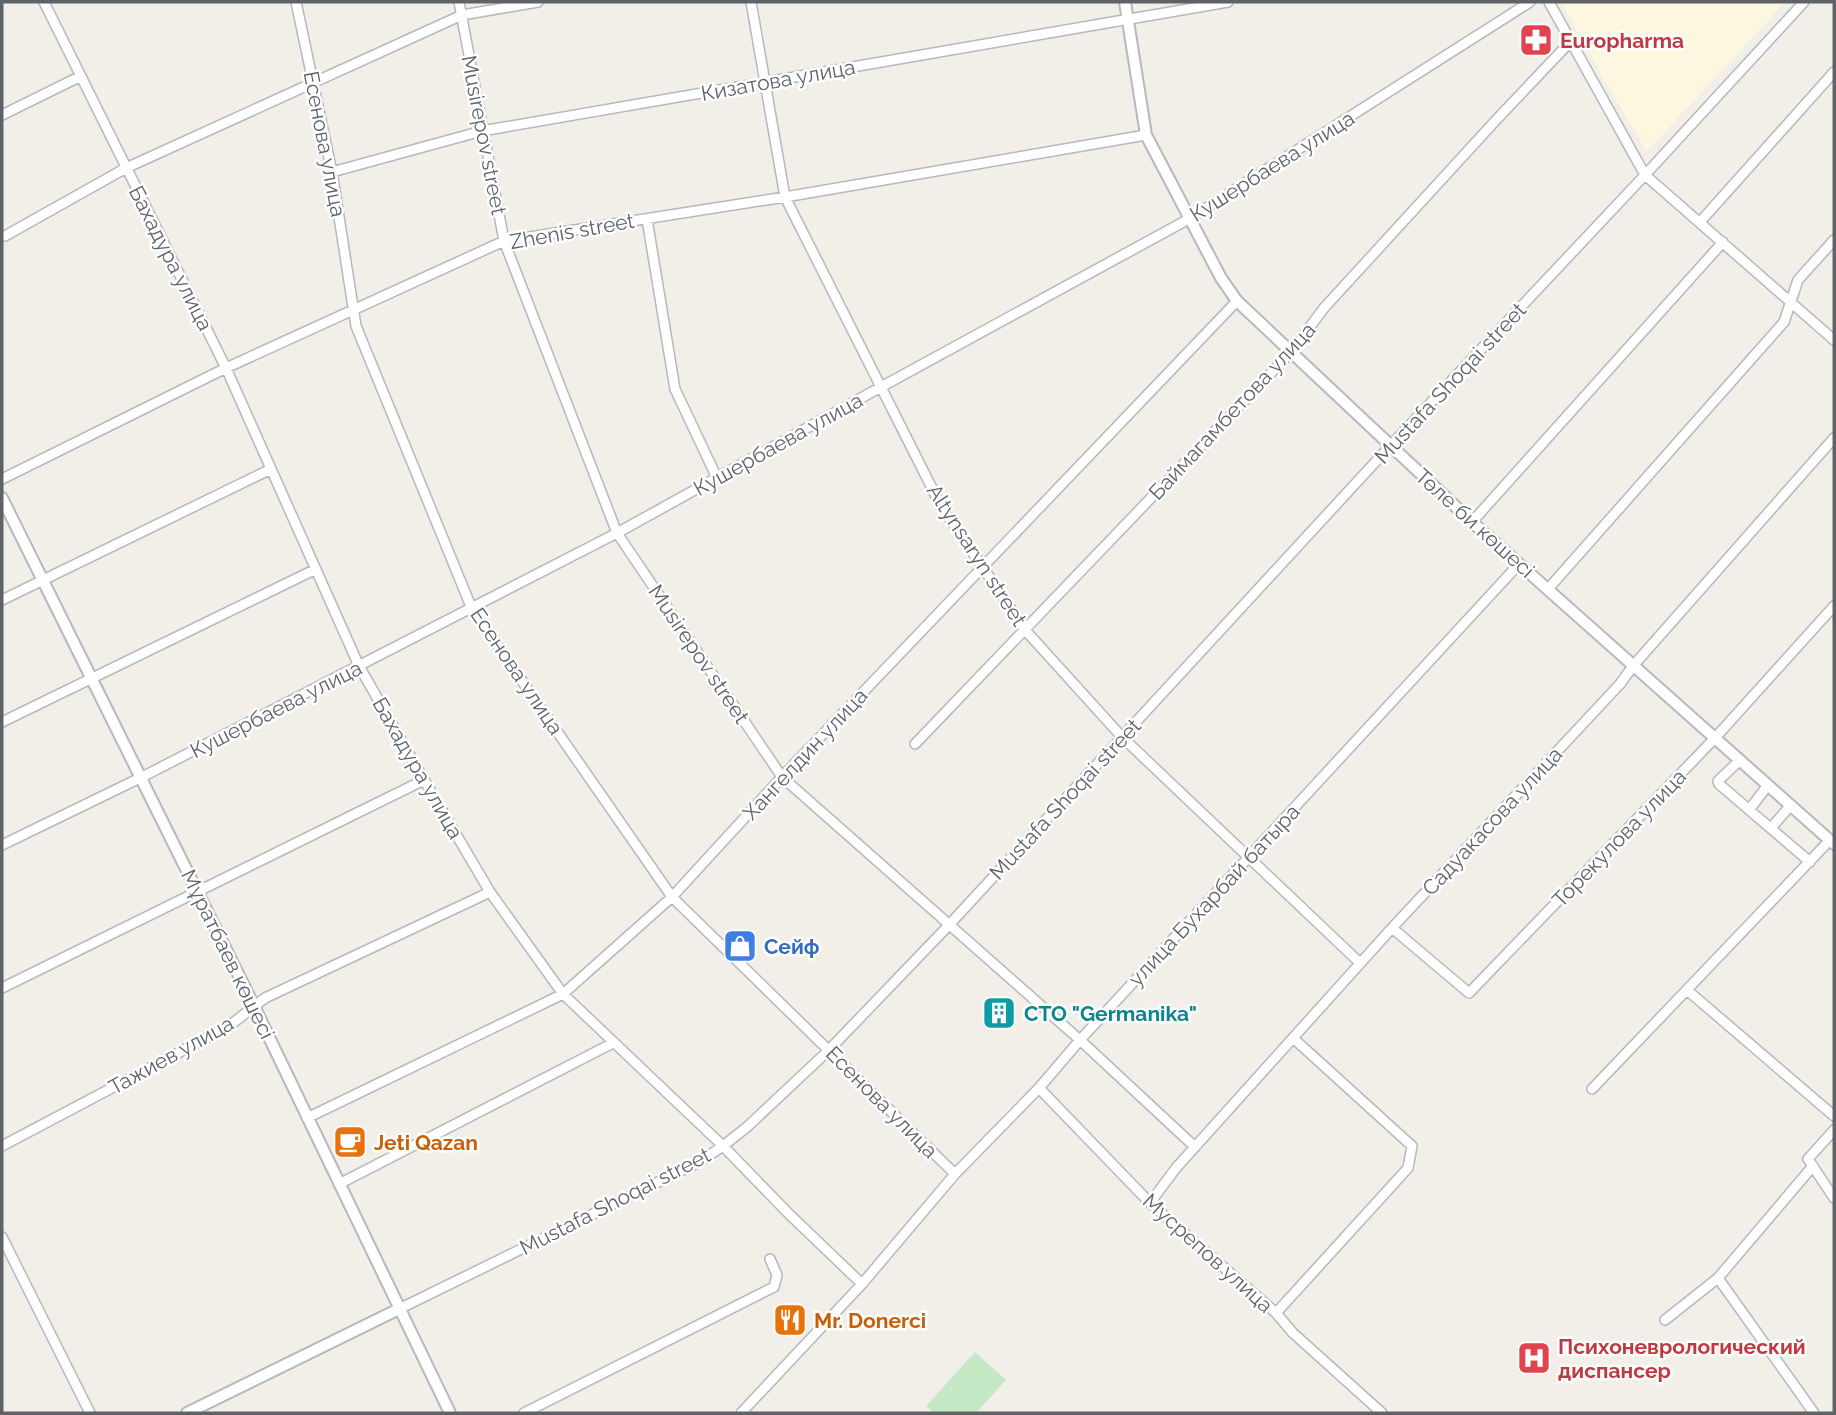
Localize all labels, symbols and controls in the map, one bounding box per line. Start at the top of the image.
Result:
pharmacy icon: Europharma [1517,21,1555,59]
place label: Europharma [1560,28,1684,53]
street label: Musirepov street [456,53,512,217]
street label: Кизатова улица [699,54,857,106]
street label: Есенова улица [299,69,351,219]
street label: Кушербаева улица [1185,105,1359,227]
street label: Бахадура улица [124,181,218,335]
street label: Zhenis street [508,208,636,254]
street label: Mustafa Shoqai street [1369,297,1531,469]
street label: Баймагамбетова улица [1143,317,1321,505]
street label: Кушербаева улица [689,387,867,501]
street label: Төле би көшесі [1410,463,1540,583]
street label: Altynsaryn street [922,479,1032,631]
street label: Musirepov street [643,580,755,728]
street label: Есенова улица [465,603,569,739]
street label: Кушербаева улица [186,655,366,763]
street label: Хангелдин улица [738,683,872,825]
street label: Бахадура улица [367,693,469,843]
street label: Mustafa Shoqai street [984,713,1146,885]
street label: Садуакасова улица [1417,742,1567,900]
street label: Торекулова улица [1547,764,1691,912]
street label: улица Бухарбай батыра [1123,799,1305,991]
street label: Мұратбаев көшесі [176,865,280,1043]
shop icon: Сейф [721,927,759,965]
place label: Сейф [764,934,820,959]
building icon: СТО "Germanika" [980,994,1018,1032]
place label: СТО "Germanika" [1024,1001,1197,1026]
street label: Тажиев улица [104,1010,238,1100]
street label: Есенова улица [821,1041,943,1163]
cafe icon: Jeti Qazan [331,1123,369,1161]
place label: Jeti Qazan [374,1130,478,1155]
street label: Mustafa Shoqai street [515,1142,715,1260]
street label: Мусрепов улица [1138,1188,1278,1318]
restaurant icon: Mr. Donerci [771,1301,809,1339]
place label: Mr. Donerci [814,1308,926,1333]
place label: Психоневрологический диспансер [1558,1334,1806,1383]
hospital icon: Психоневрологический диспансер [1515,1339,1553,1377]

